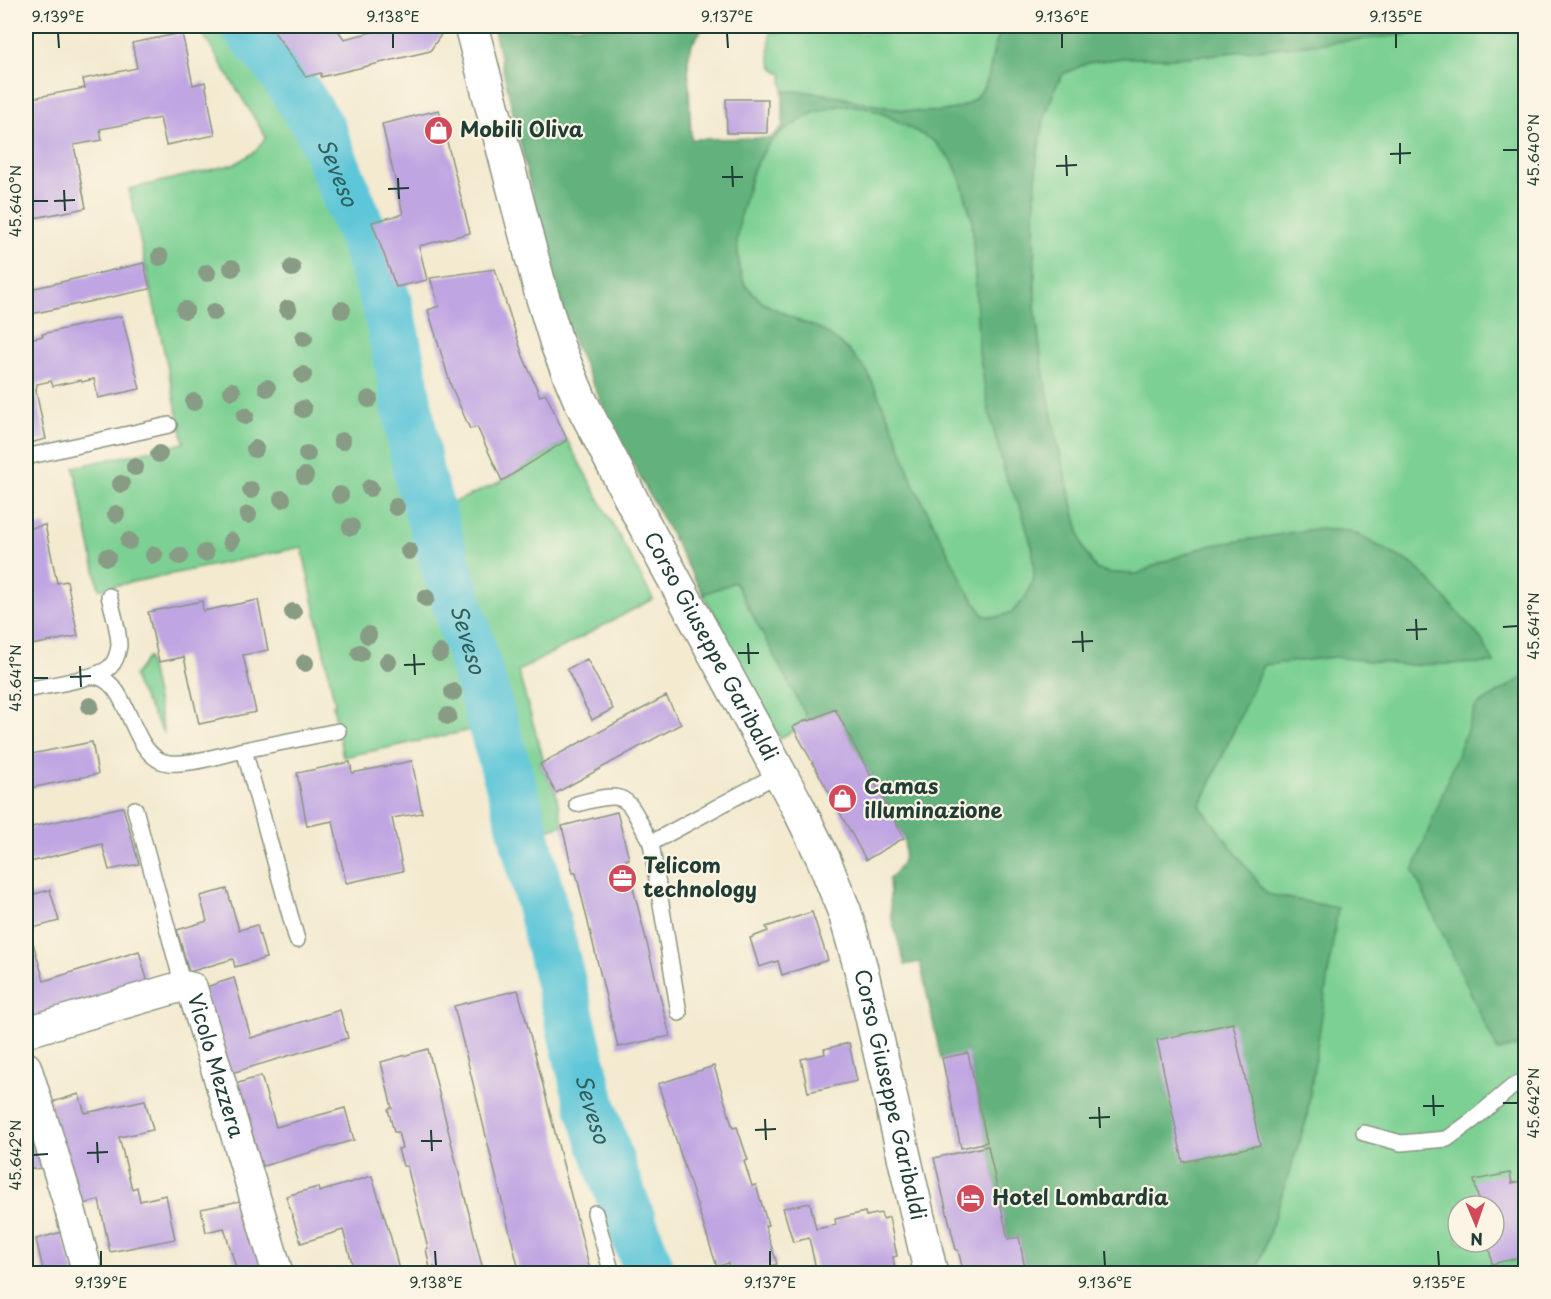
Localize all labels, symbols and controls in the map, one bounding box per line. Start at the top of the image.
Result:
text: 9.139°E [32,4,84,27]
text: 9.138°E [366,4,420,27]
text: 9.137°E [701,4,753,27]
text: 9.136°E [1035,4,1089,27]
text: 9.135°E [1369,4,1423,27]
place label: Mobili Oliva [460,112,584,144]
shop icon: Mobili Oliva [423,114,455,146]
text: 45.640°N [1521,114,1544,186]
water label: Seveso [310,133,368,212]
text: 45.640°N [3,165,26,237]
street label: Corso Giuseppe Garibaldi [637,525,788,766]
text: 45.641°N [1521,592,1544,660]
water label: Seveso [443,600,495,678]
text: 45.641°N [3,644,26,712]
place label: Camas illuminazione [864,769,1002,825]
shop icon: Camas illuminazione [827,783,859,815]
place label: Telicom technology [643,848,757,904]
office icon: Telicom technology [606,862,638,894]
street label: Corso Giuseppe Garibaldi [847,966,936,1223]
street label: Vicolo Mezzera [180,989,254,1141]
text: 45.642°N [1521,1067,1544,1139]
water label: Seveso [569,1071,620,1148]
text: 45.642°N [3,1119,26,1191]
place label: Hotel Lombardia [992,1180,1169,1212]
hotel icon: Hotel Lombardia [955,1182,987,1214]
north arrow [1446,1194,1506,1254]
text: N [1470,1228,1483,1252]
text: 9.139°E [75,1270,127,1293]
text: 9.138°E [409,1270,463,1293]
text: 9.137°E [744,1270,796,1293]
text: 9.136°E [1078,1270,1132,1293]
text: 9.135°E [1412,1270,1466,1293]

